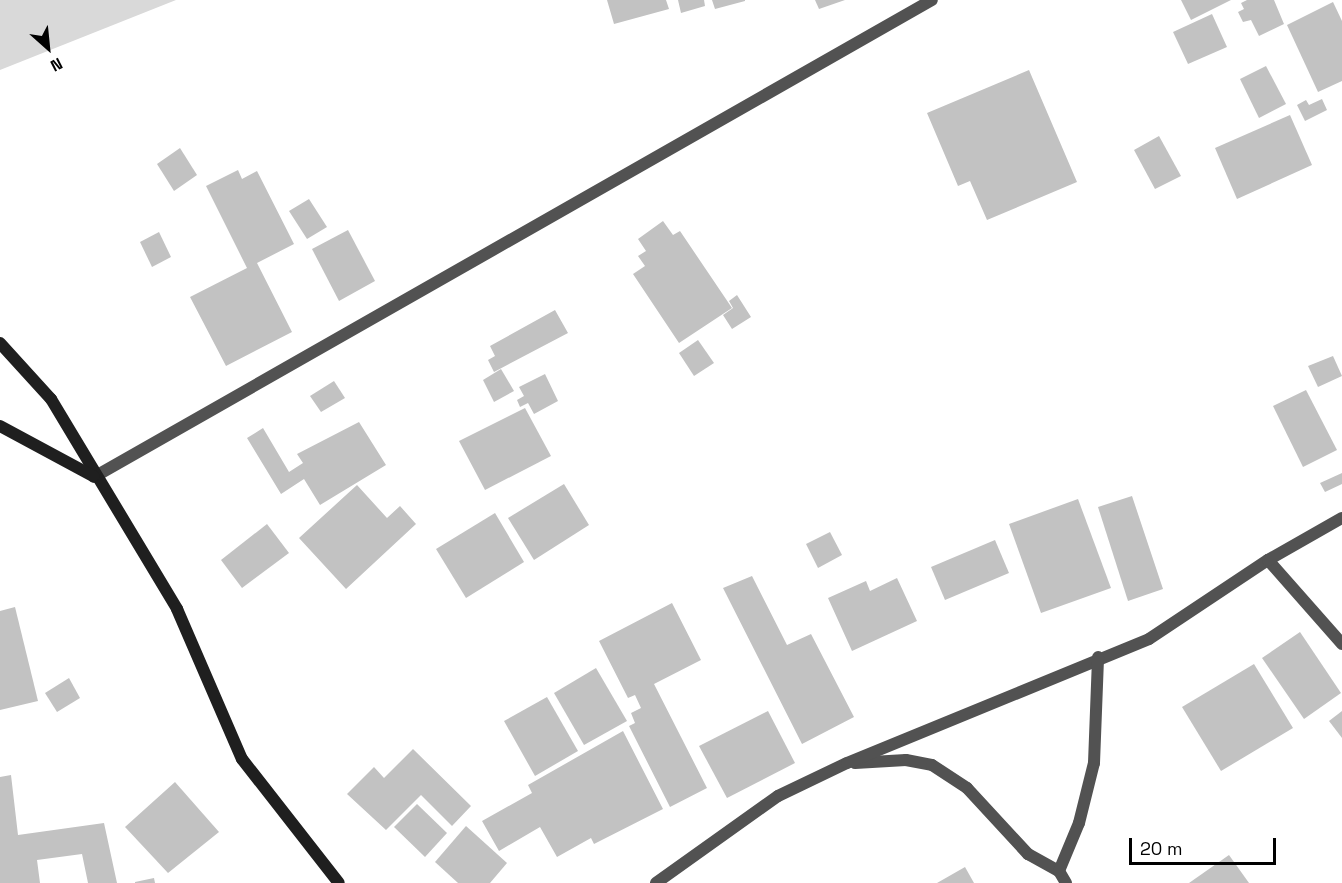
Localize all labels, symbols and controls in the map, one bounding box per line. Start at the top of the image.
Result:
north arrow [18,18,78,78]
text: N [47,53,66,76]
scale bar [1132,826,1279,864]
text: 20 m [1140,837,1183,860]

